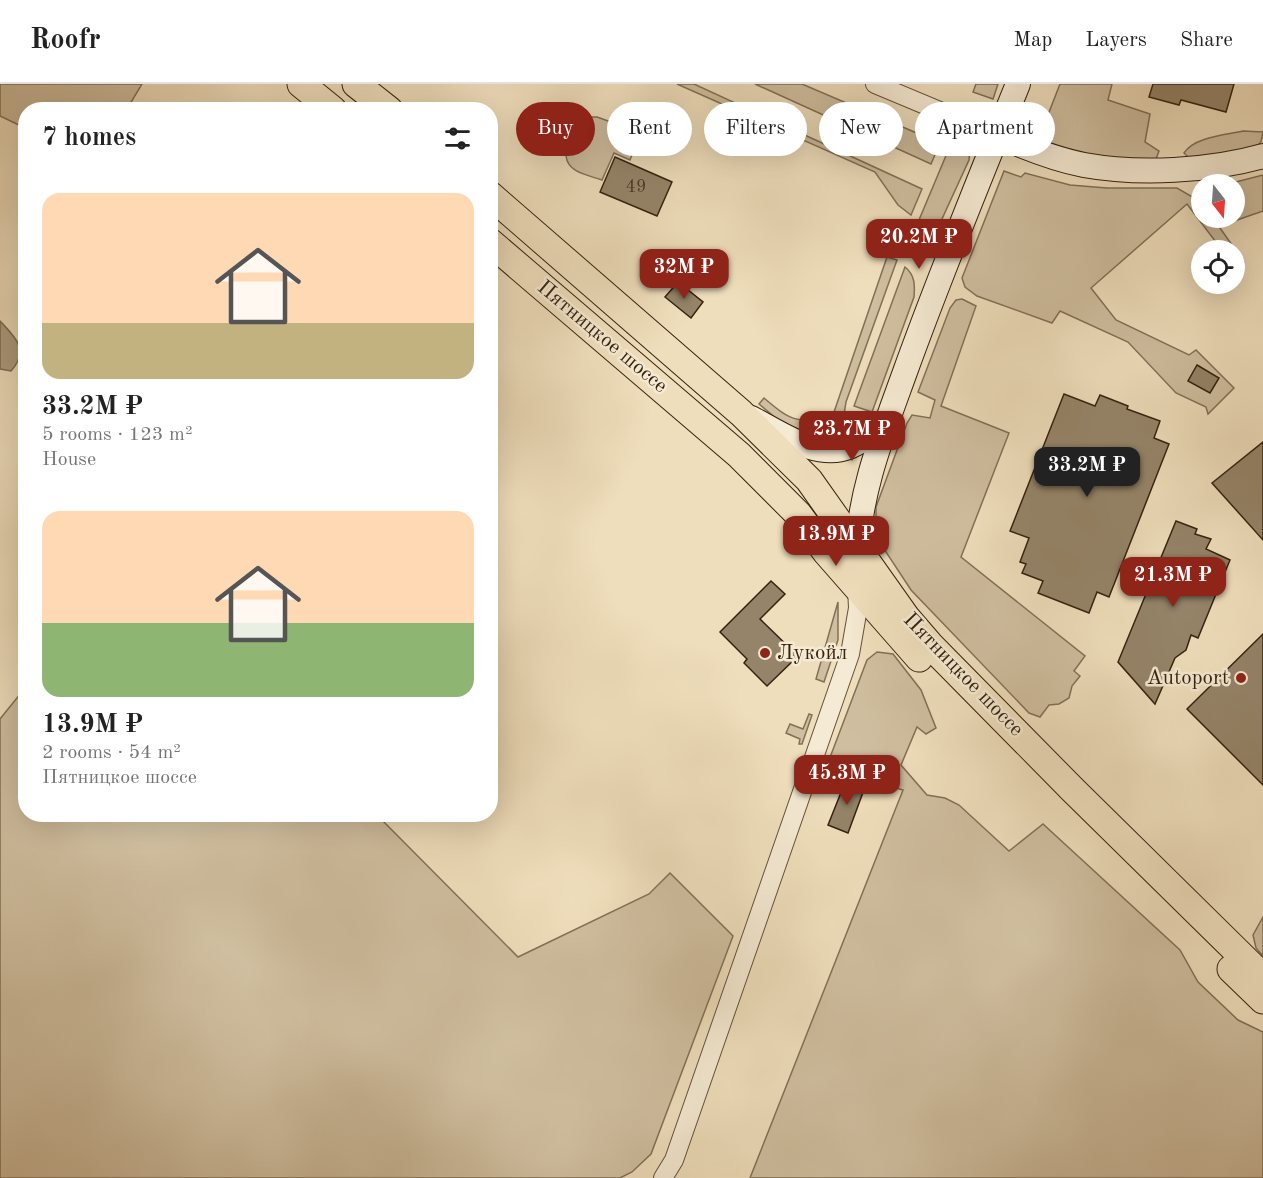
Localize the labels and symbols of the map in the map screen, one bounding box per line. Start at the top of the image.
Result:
north arrow [1191,174,1245,228]
house number: 49 [626,178,646,196]
pin: 20.2M ₽ [864,219,974,270]
pin: 32M ₽ [642,249,726,300]
street label: Пятницкое шоссе [533,277,671,397]
pin: 23.7M ₽ [797,411,907,462]
pin: 33.2M ₽ [1032,447,1142,498]
pin: 13.9M ₽ [781,516,891,567]
pin: 21.3M ₽ [1118,557,1228,608]
street label: Пятницкое шоссе [899,609,1027,741]
place label: Лукойл [777,643,847,664]
marker: Лукойл [758,646,772,660]
place label: Autoport [1147,668,1229,689]
marker: Autoport [1234,671,1248,685]
pin: 45.3M ₽ [792,755,902,806]

